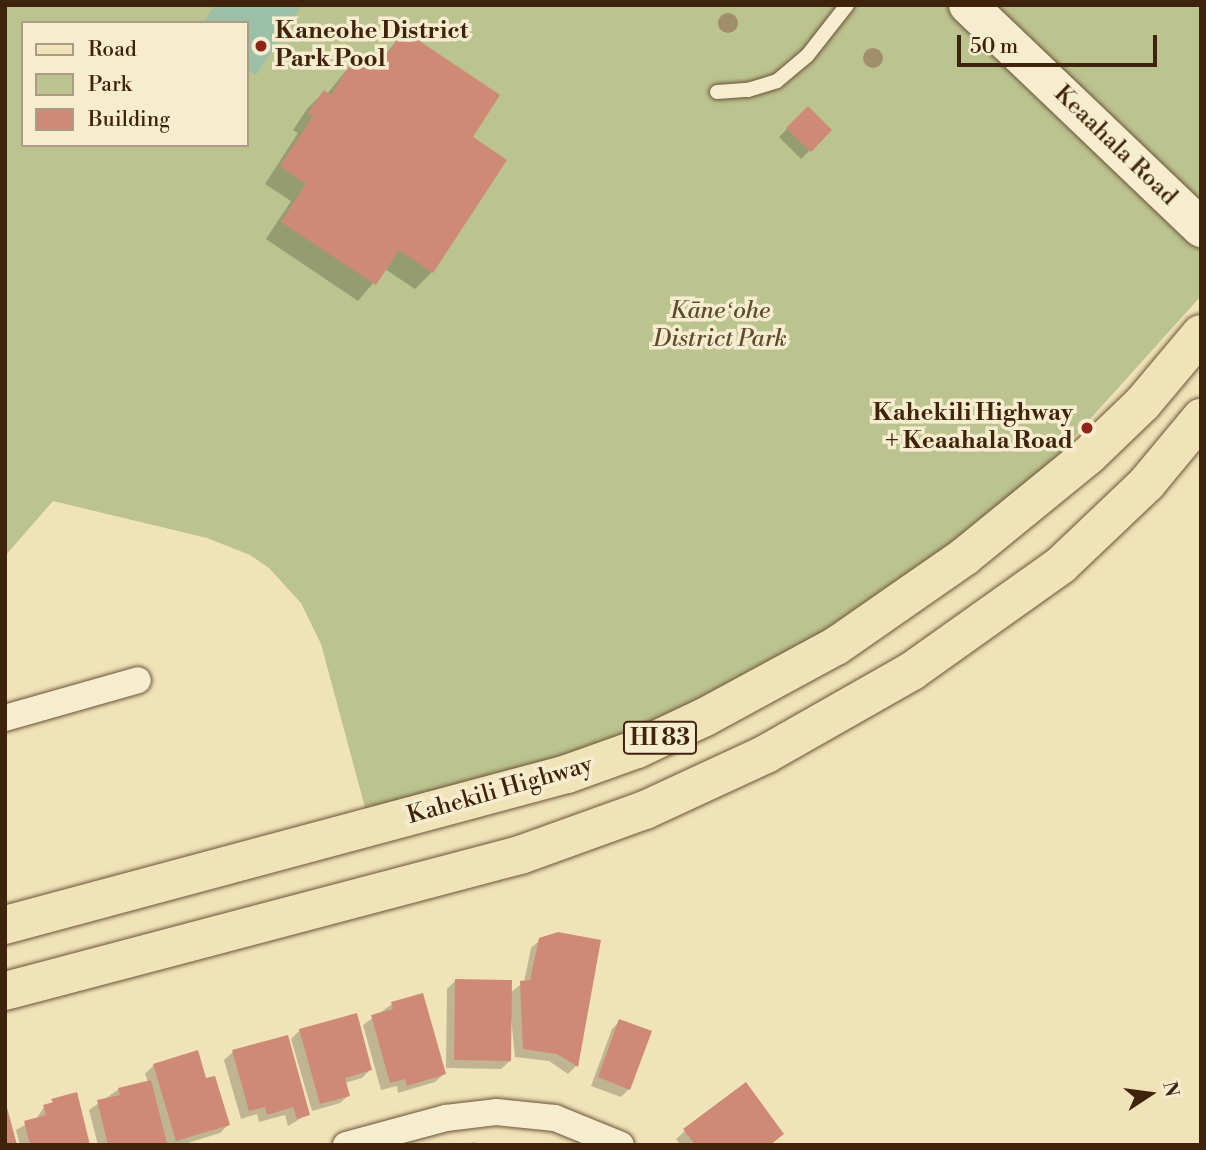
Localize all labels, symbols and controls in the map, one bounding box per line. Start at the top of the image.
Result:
place label: Kaneohe District Park Pool [275,18,468,74]
legend [21,21,248,147]
scale bar [961,21,1160,65]
text: 50 m [970,34,1018,60]
text: Road [88,37,137,63]
marker: Kaneohe District Park Pool [253,38,269,54]
text: Park [88,72,132,98]
street label: Keaahala Road [1047,80,1183,212]
text: Building [88,107,170,133]
park label: Kāneʻohe District Park [653,298,787,354]
place label: Kahekili Highway + Keaahala Road [873,400,1073,456]
marker: Kahekili Highway + Keaahala Road [1079,420,1095,436]
road number: HI 83 [622,718,698,758]
street label: Kahekili Highway [404,751,596,831]
north arrow [1115,1059,1185,1129]
text: N [1157,1079,1184,1099]

